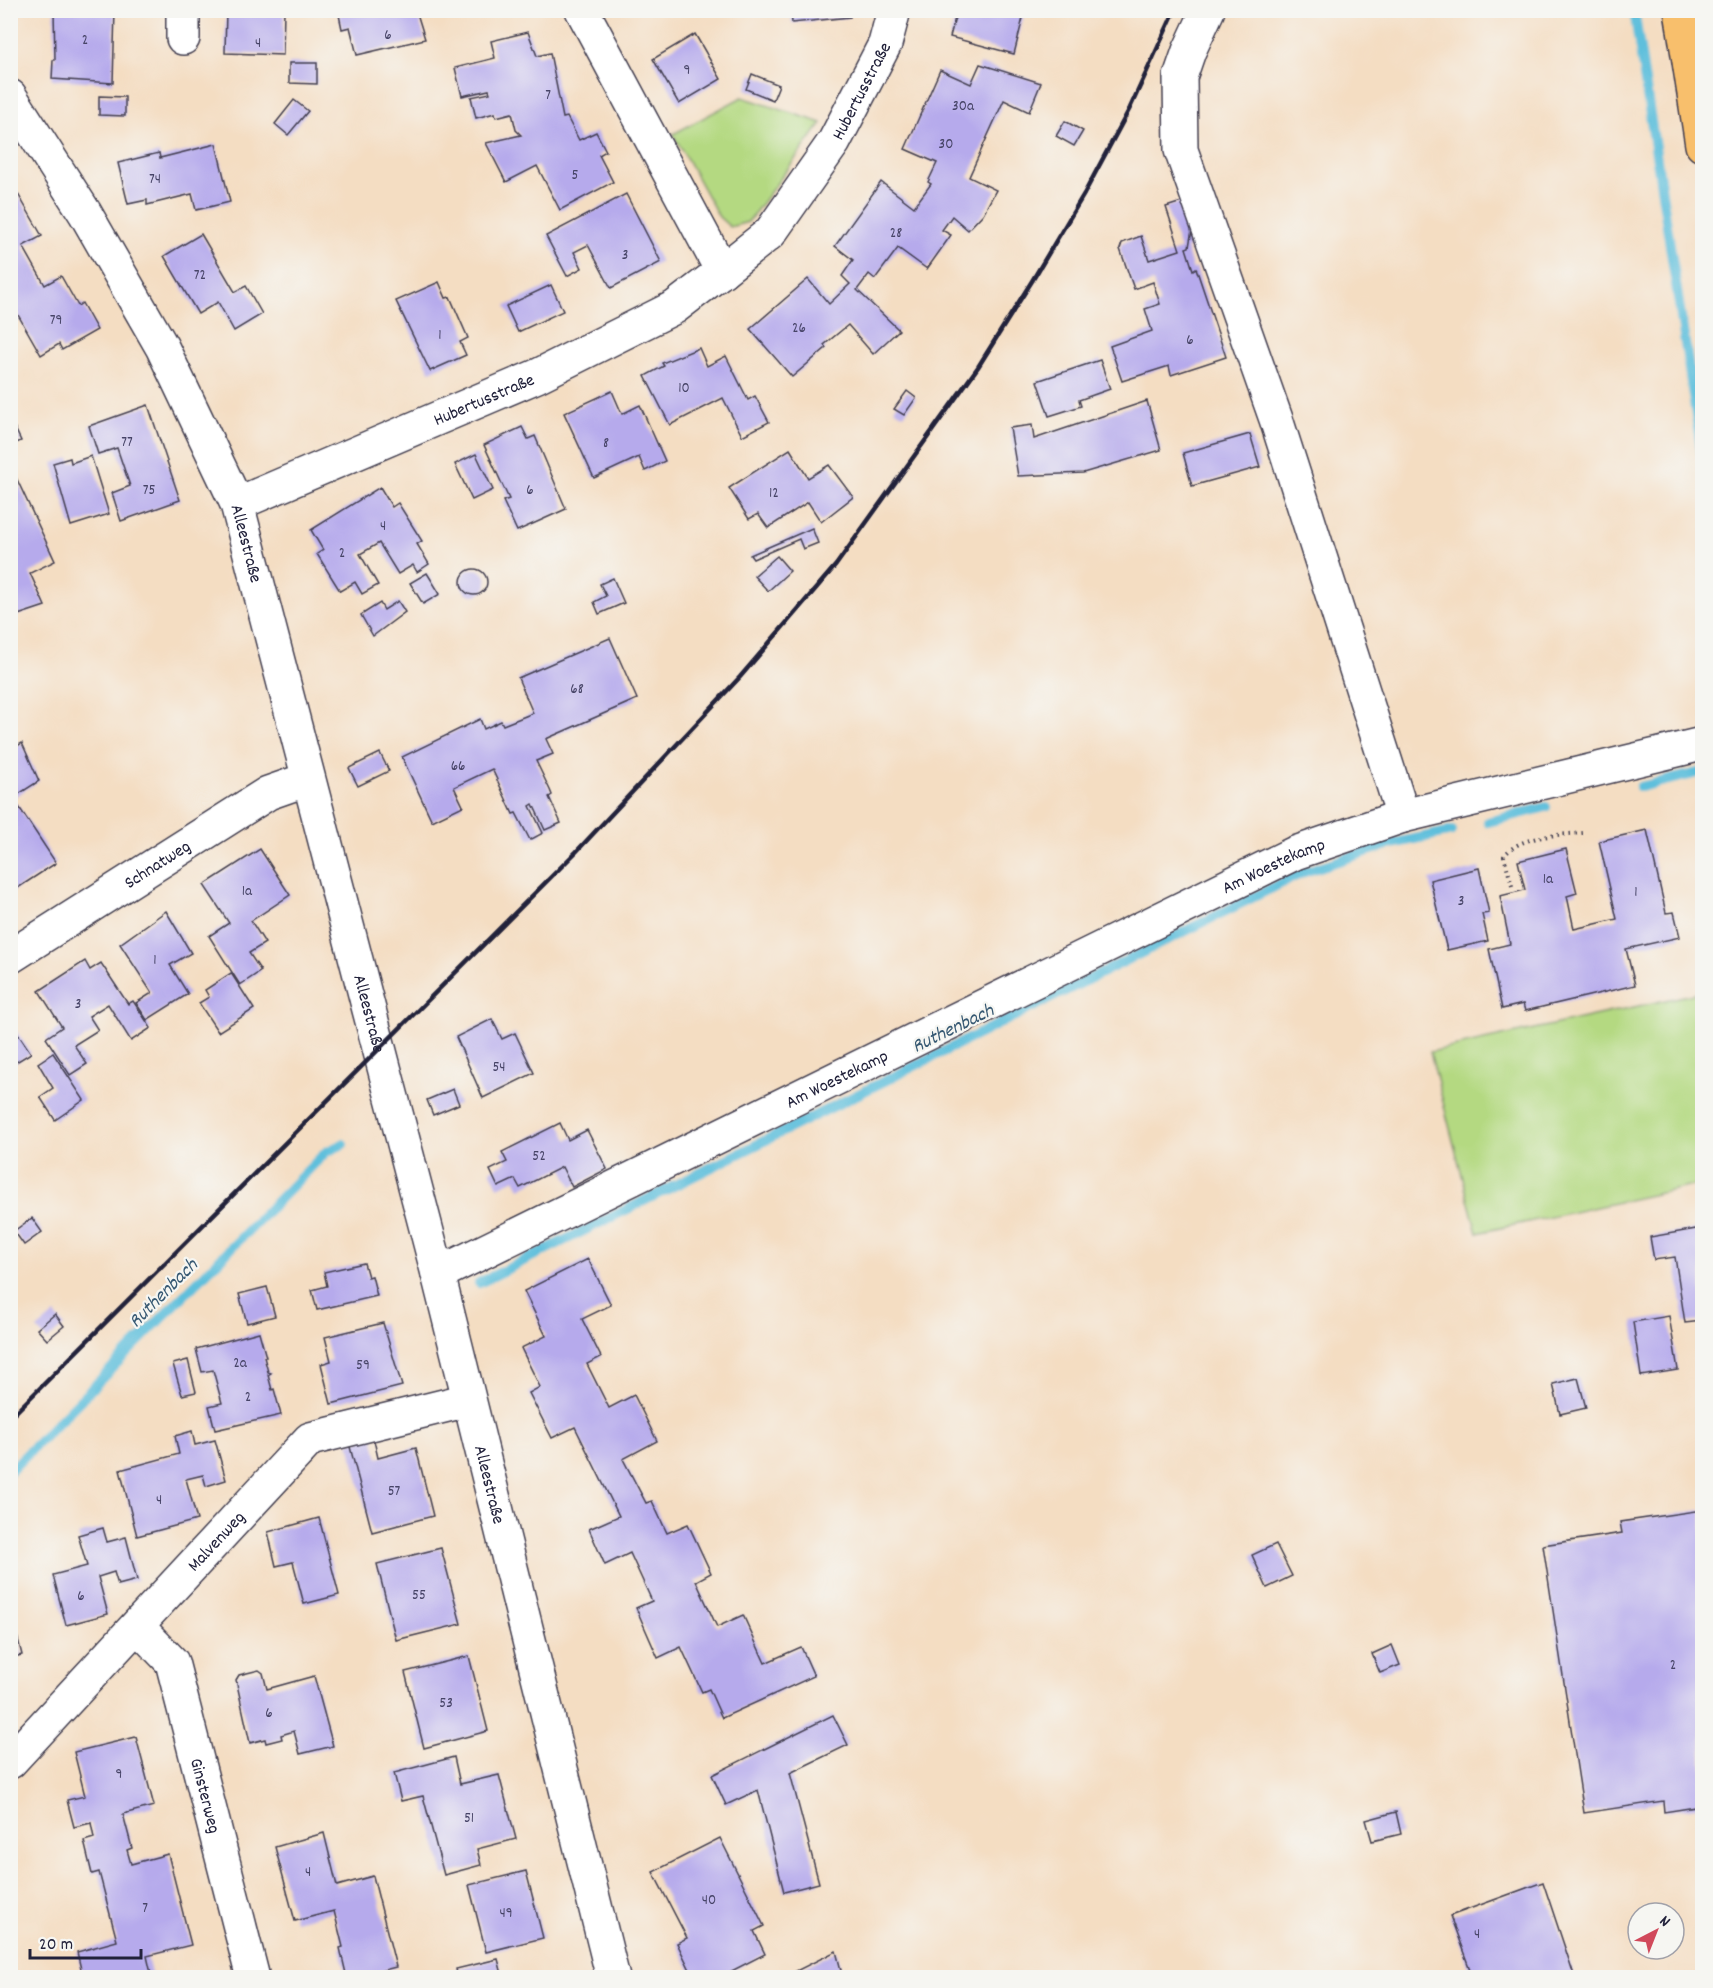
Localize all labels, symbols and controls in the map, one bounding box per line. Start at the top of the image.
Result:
house number: 6 [384,25,392,47]
house number: 2 [82,30,88,52]
house number: 4 [255,33,261,55]
street label: Hubertusstraße [827,38,899,145]
house number: 9 [684,60,690,82]
house number: 7 [545,85,551,107]
house number: 30a [952,96,975,118]
house number: 30 [939,134,953,156]
house number: 5 [572,165,579,187]
house number: 74 [149,169,161,191]
house number: 28 [890,223,902,245]
house number: 3 [622,245,628,267]
house number: 72 [194,265,206,287]
house number: 79 [50,310,62,332]
house number: 26 [792,318,806,340]
house number: 1 [438,325,442,347]
house number: 6 [1186,330,1194,352]
street label: Hubertusstraße [430,369,539,434]
house number: 10 [678,378,690,400]
house number: 77 [121,432,133,454]
house number: 8 [603,433,609,455]
house number: 75 [143,480,155,502]
house number: 6 [526,480,534,502]
house number: 12 [769,483,779,505]
street label: Alleestraße [223,502,267,586]
house number: 4 [380,516,386,538]
house number: 2 [339,543,345,565]
house number: 68 [570,679,584,701]
house number: 66 [451,756,465,778]
street label: Am Woestekamp [1218,834,1329,902]
street label: Schnatweg [120,835,196,896]
house number: 1a [1543,869,1554,891]
house number: 1a [242,881,253,903]
house number: 1 [1634,882,1638,904]
house number: 3 [1458,891,1464,913]
house number: 1 [153,950,157,972]
street label: Alleestraße [345,972,390,1056]
house number: 3 [75,994,81,1016]
water label: Ruthenbach [908,997,1000,1062]
street label: Am Woestekamp [782,1045,893,1116]
house number: 54 [492,1057,506,1079]
house number: 52 [532,1146,546,1168]
water label: Ruthenbach [123,1252,206,1335]
house number: 2a [233,1353,248,1375]
house number: 59 [356,1355,370,1377]
house number: 2 [245,1387,251,1409]
street label: Alleestraße [466,1443,510,1527]
house number: 57 [388,1481,401,1503]
house number: 4 [156,1490,162,1512]
street label: Malvenweg [183,1507,252,1578]
house number: 55 [412,1585,426,1607]
house number: 6 [77,1586,85,1608]
house number: 2 [1670,1655,1676,1677]
house number: 53 [439,1693,453,1715]
house number: 6 [265,1703,273,1725]
street label: Ginsterweg [182,1756,225,1837]
house number: 9 [116,1764,122,1786]
house number: 51 [464,1808,474,1830]
house number: 4 [305,1862,311,1884]
house number: 40 [702,1890,716,1912]
house number: 7 [142,1898,148,1920]
north arrow [1626,1901,1686,1961]
house number: 49 [499,1903,513,1925]
text: N [1654,1911,1675,1933]
scale bar [30,1922,141,1960]
house number: 4 [1474,1924,1480,1946]
text: 20 m [39,1933,73,1958]

